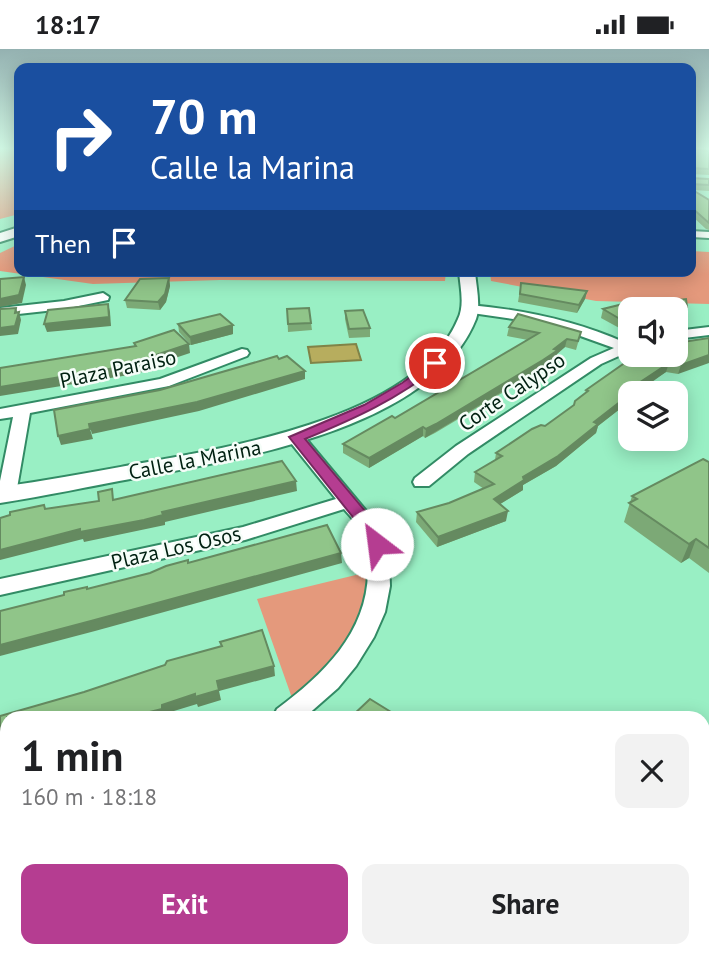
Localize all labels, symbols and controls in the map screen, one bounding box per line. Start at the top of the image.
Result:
text: 18:17 [35,8,101,41]
text: 70 m [150,84,257,148]
icon: right [35,91,126,182]
text: Calle la Marina [150,146,355,188]
icon: arrive [105,224,143,262]
text: Then [35,227,91,260]
map controls [618,297,688,451]
button: sound [618,297,688,367]
pin [405,333,465,393]
street label: Plaza Paraiso [57,343,179,394]
icon: arrive [416,344,454,382]
street label: Corte Calypso [453,346,570,437]
button: layers [618,381,688,451]
street label: Calle la Marina [126,433,263,486]
position arrow [340,507,414,581]
street label: Plaza Los Osos [108,519,243,576]
text: 1 min [21,728,123,783]
button: close [615,734,689,808]
text: 160 m · 18:18 [21,782,157,811]
button: Exit [21,864,348,944]
button: Share [362,864,689,944]

